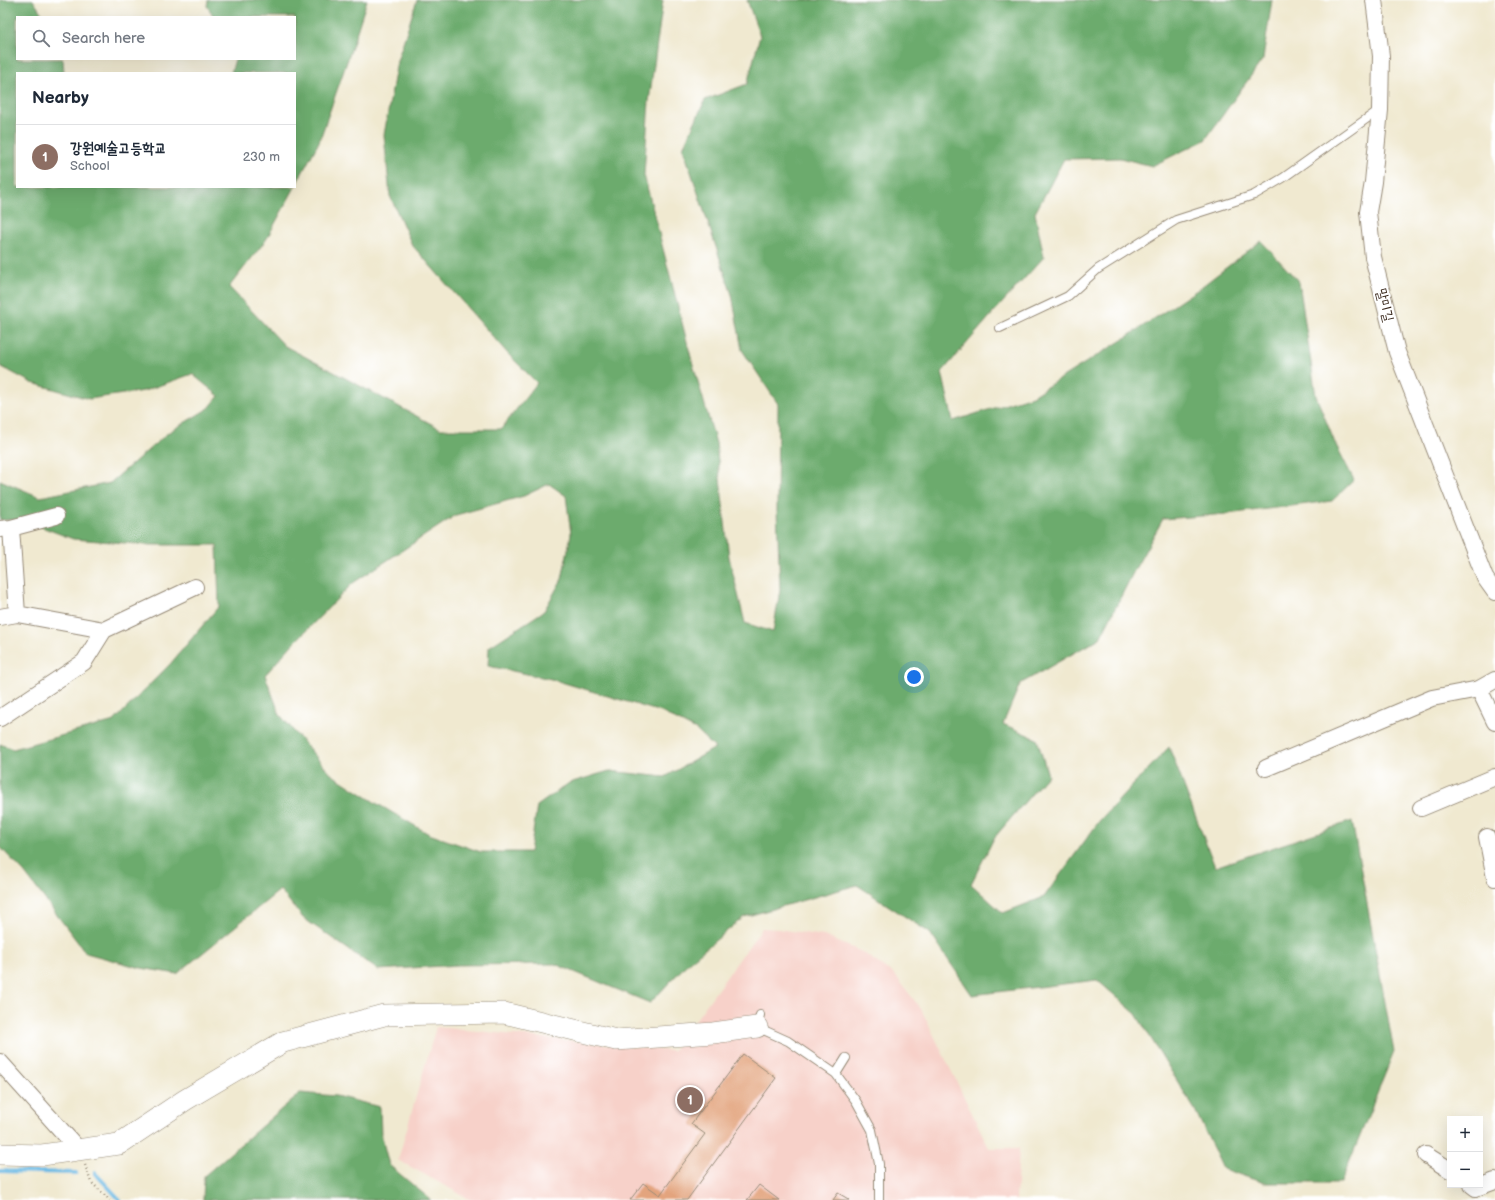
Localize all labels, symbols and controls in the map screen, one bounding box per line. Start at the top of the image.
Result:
search box [16,16,296,60]
icon: search [30,27,52,49]
text: Search here [62,29,145,48]
text: Nearby [32,88,89,108]
text: 강원예술고등학교 [70,139,167,158]
text: 1 [42,149,48,165]
text: 230 m [243,149,280,165]
text: School [70,158,110,174]
street label: 말미길 [1373,287,1398,324]
your location [904,667,924,687]
pin: 1 [677,1085,703,1115]
map controls [1447,1116,1483,1188]
button: + [1447,1116,1483,1152]
button: − [1447,1152,1483,1188]

